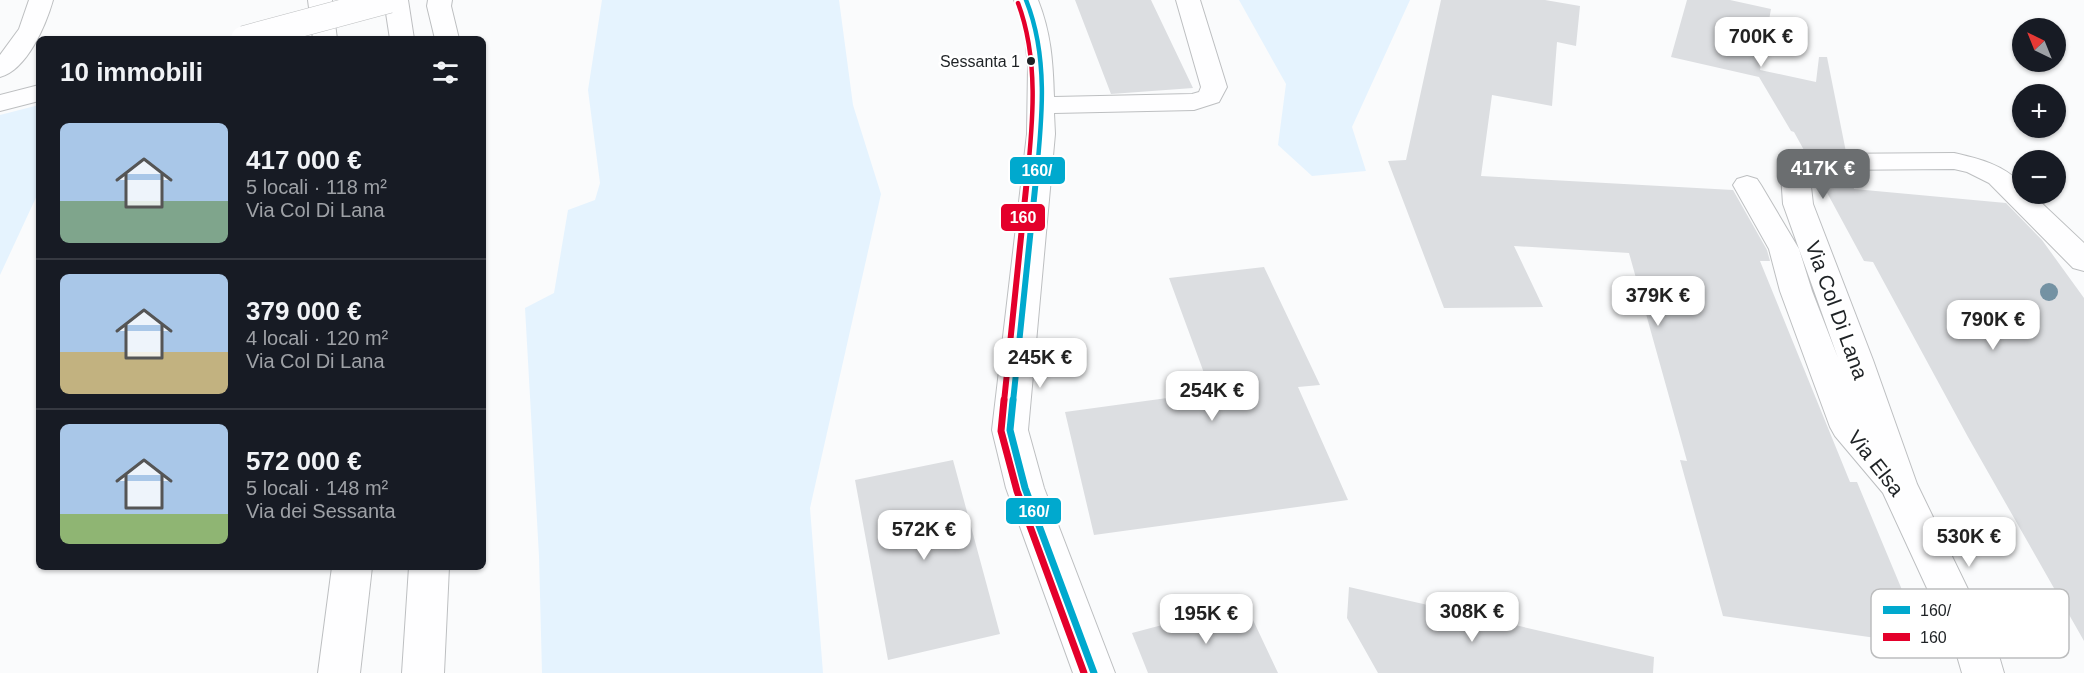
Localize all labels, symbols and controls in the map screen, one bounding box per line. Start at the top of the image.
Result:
pin: 700K € [1712,17,1810,68]
north arrow [2012,18,2066,72]
map controls [2012,18,2066,204]
text: 700K € [1729,25,1793,47]
place label: Sessanta 1 [940,53,1020,70]
marker: Sessanta 1 [1025,55,1037,67]
icon: filters [429,56,462,89]
text: 10 immobili [60,57,203,87]
button: + [2012,84,2066,138]
text: 417 000 € [246,145,362,175]
icon: home [108,147,180,219]
pin: 417K € [1774,149,1872,200]
button: − [2012,150,2066,204]
line badge: 160/ [1009,156,1066,185]
text: 417K € [1791,157,1855,179]
text: 160/ [1021,162,1053,179]
text: 5 locali · 118 m² [246,176,387,198]
text: Via Col Di Lana [246,199,385,221]
line badge: 160 [1000,203,1046,232]
text: 160 [1010,209,1036,226]
street label: Via Col Di Lana [1801,238,1873,383]
pin: 379K € [1609,276,1707,327]
text: 379K € [1626,284,1690,306]
text: 379 000 € [246,296,362,326]
icon: home [108,298,180,370]
pin: 790K € [1944,300,2042,351]
text: 790K € [1961,308,2025,330]
text: 4 locali · 120 m² [246,327,388,349]
pin: 245K € [991,338,1089,389]
text: 245K € [1008,346,1072,368]
text: Via Col Di Lana [246,350,385,372]
pin: 254K € [1163,371,1261,422]
text: 254K € [1180,379,1244,401]
street label: Via Elsa [1843,426,1909,501]
text: 572 000 € [246,446,362,476]
icon: home [108,448,180,520]
text: 5 locali · 148 m² [246,477,388,499]
line badge: 160/ [1005,497,1062,525]
text: Via dei Sessanta [246,500,396,522]
text: 160/ [1018,503,1050,520]
pin: 572K € [875,510,973,561]
pin: 530K € [1920,517,2018,568]
text: 572K € [892,518,956,540]
text: 530K € [1937,525,2001,547]
legend [1871,589,2069,658]
pin: 308K € [1423,592,1521,643]
pin: 195K € [1157,594,1255,645]
text: 308K € [1440,600,1504,622]
text: 195K € [1174,602,1238,624]
text: 160/ [1920,602,1952,619]
text: 160 [1920,629,1947,646]

